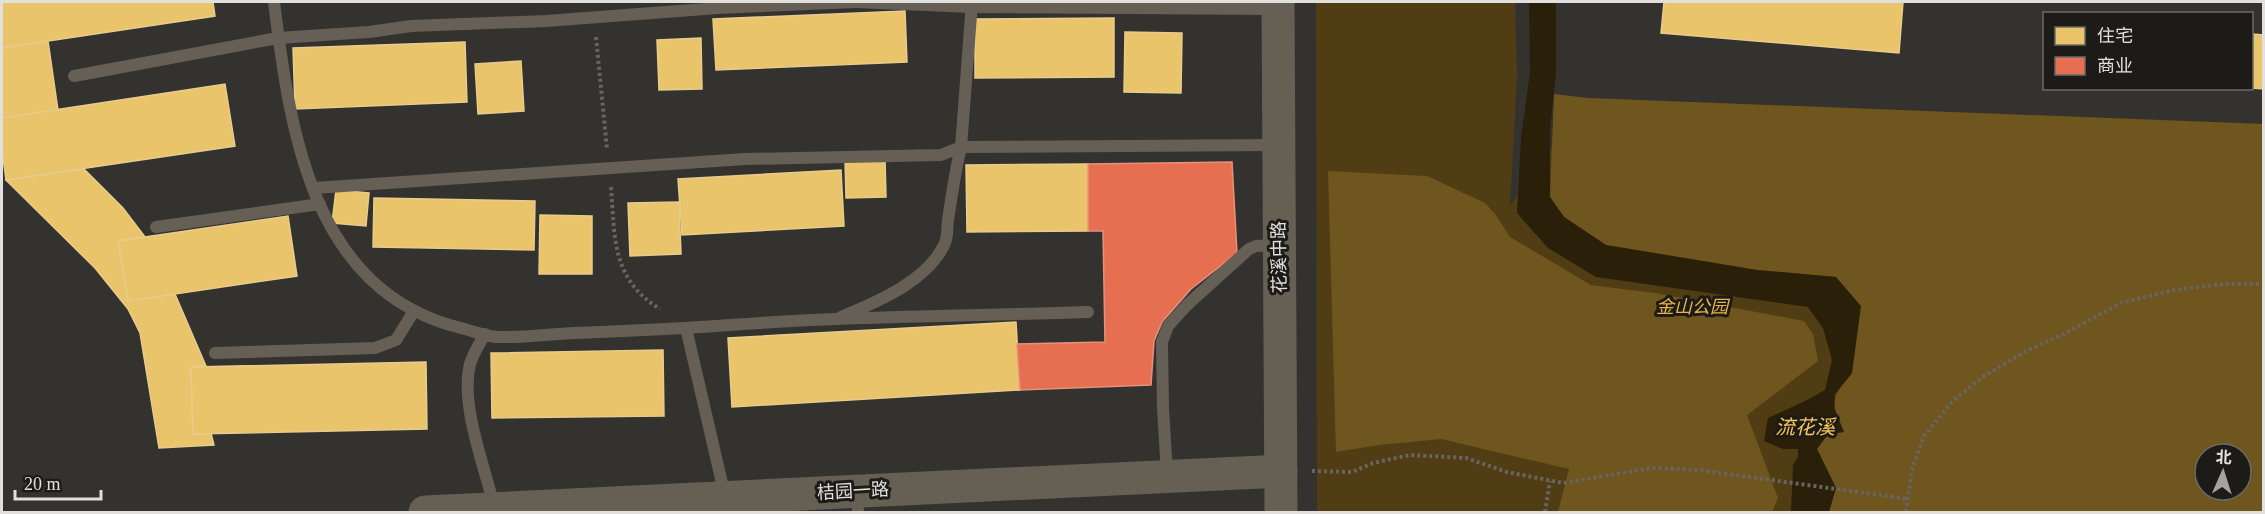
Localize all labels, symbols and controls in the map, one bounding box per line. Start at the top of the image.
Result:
legend [2043,12,2253,90]
text: 住宅 [2097,26,2133,46]
text: 商业 [2097,56,2133,76]
street label: 花溪中路 [1268,221,1290,293]
park label: 金山公园 [1656,297,1731,317]
water label: 流花溪 [1775,416,1837,438]
north arrow [2193,442,2253,502]
text: 北 [2215,449,2232,466]
scale bar [15,463,100,501]
text: 20 m [24,474,61,494]
street label: 桔园一路 [817,479,889,503]

